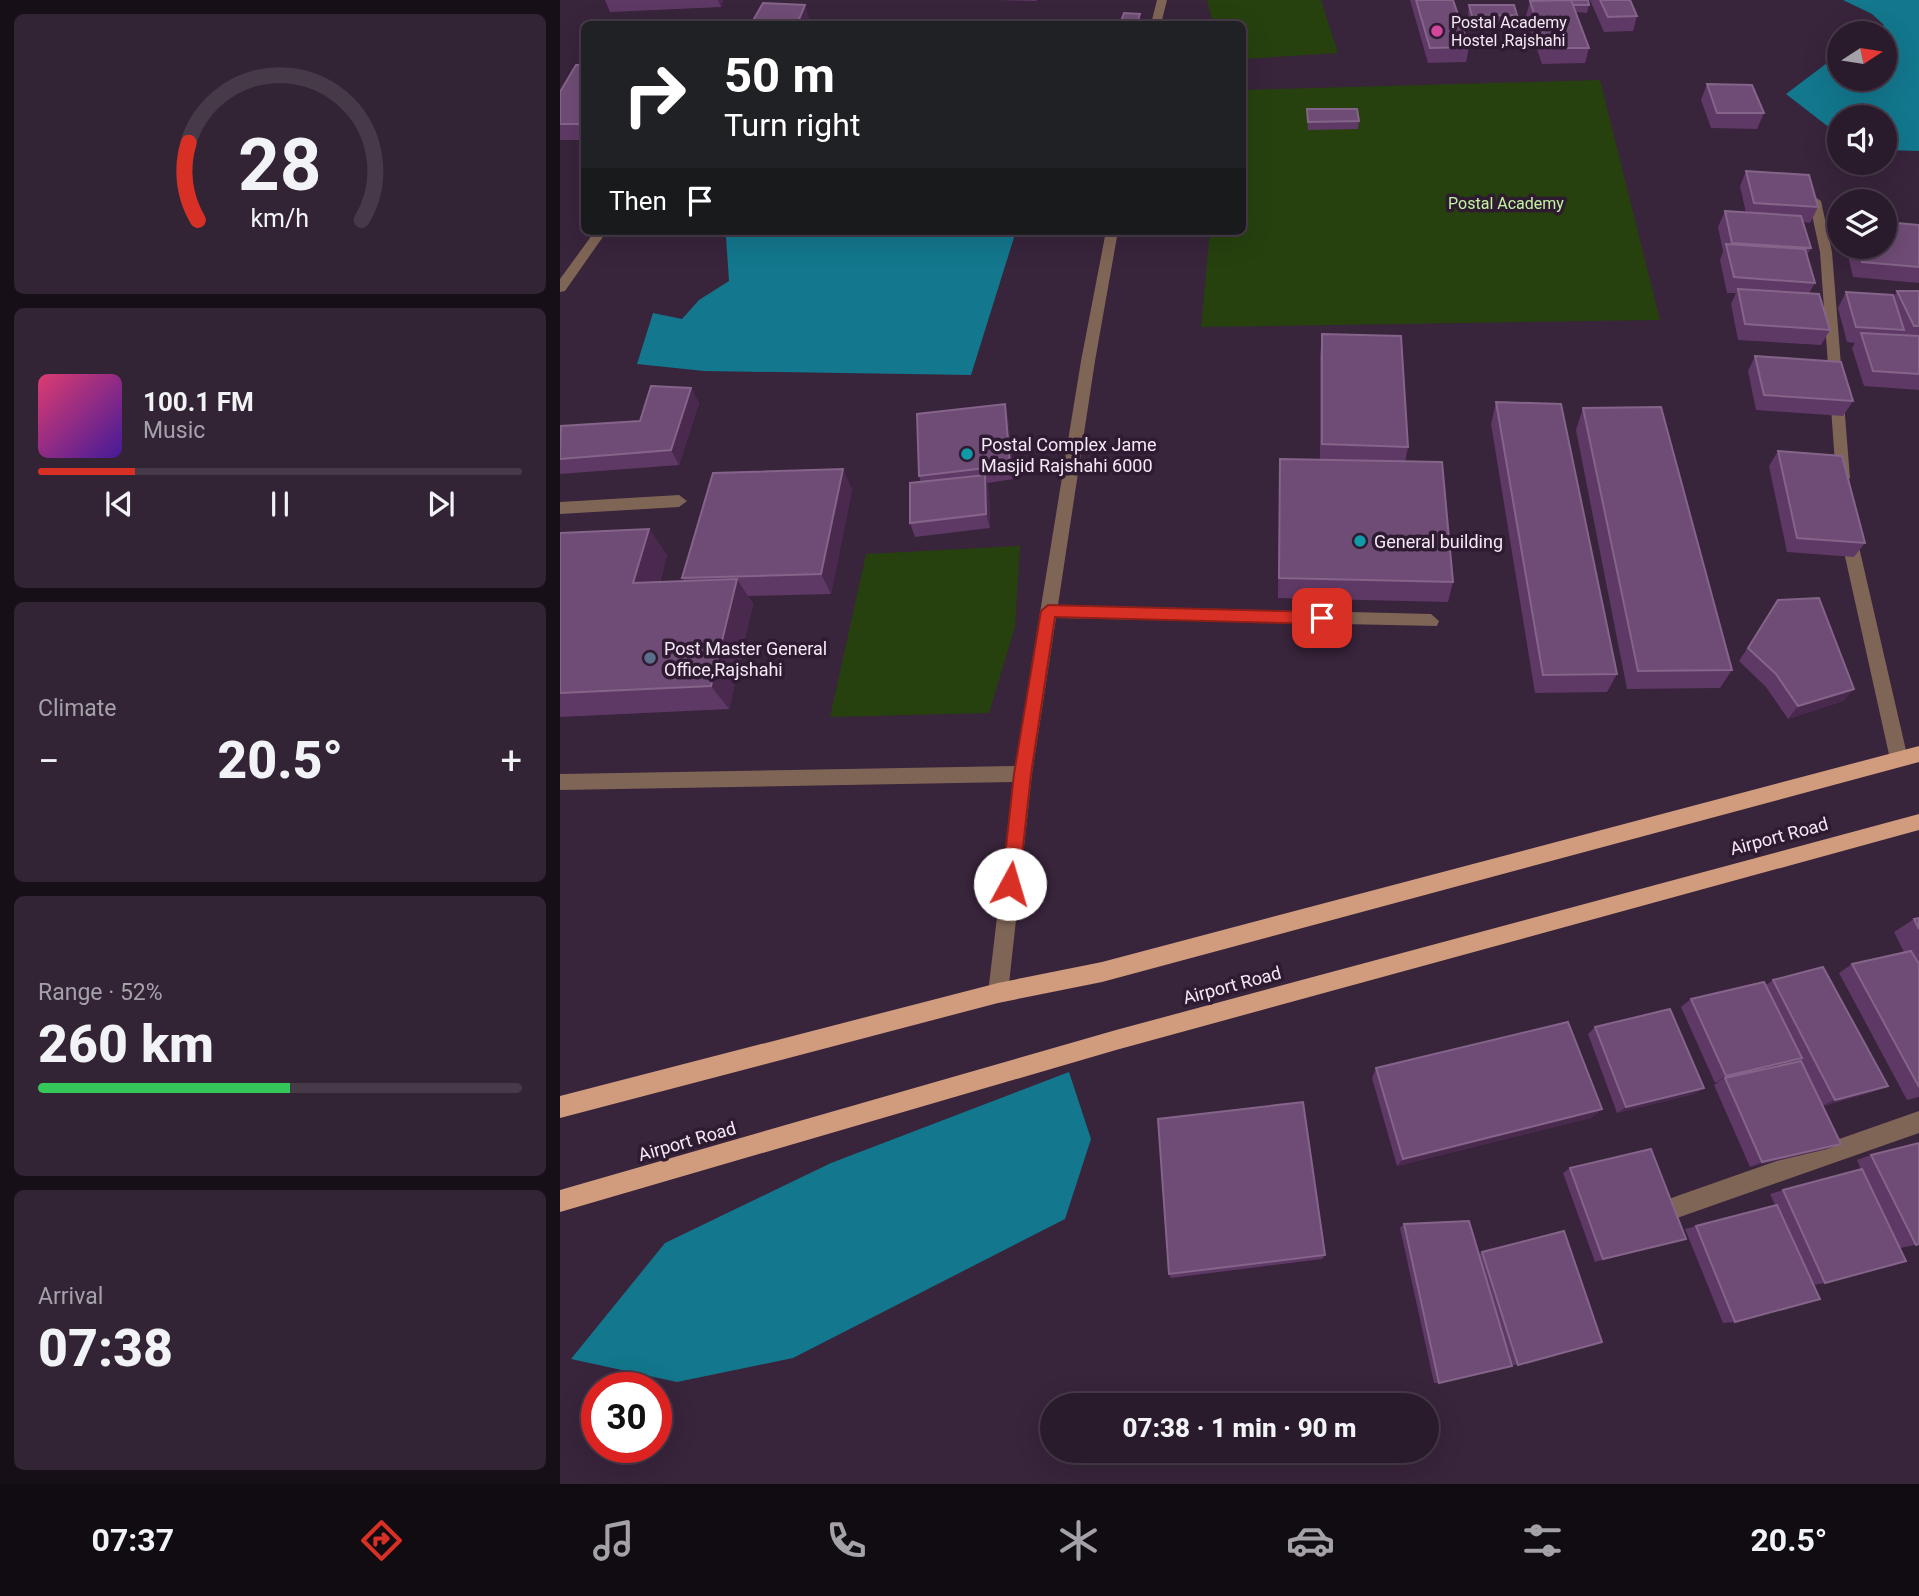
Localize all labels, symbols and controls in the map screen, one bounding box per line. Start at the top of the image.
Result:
place label: Postal Academy Hostel ,Rajshahi [1451,13,1567,50]
north arrow [1827,21,1897,91]
map controls [1827,21,1897,259]
marker: Postal Academy Hostel ,Rajshahi [1429,23,1445,39]
text: 50 m [724,47,835,104]
icon: right [609,49,700,140]
button: sound [1827,105,1897,175]
text: Turn right [724,106,860,144]
text: 28 [238,122,322,208]
icon: arrive [681,182,719,220]
text: Then [609,186,667,216]
button: layers [1827,189,1897,259]
park label: Postal Academy [1448,194,1564,213]
text: km/h [251,204,309,233]
text: 100.1 FM [143,387,254,417]
text: Music [143,417,205,444]
place label: Postal Complex Jame Masjid Rajshahi 6000 [981,434,1157,476]
marker: Postal Complex Jame Masjid Rajshahi 6000 [959,446,975,462]
icon: previous [100,485,138,523]
icon: pause [261,485,299,523]
icon: next [422,485,460,523]
place label: General building [1374,531,1503,552]
marker: General building [1352,533,1368,549]
pin [1292,588,1352,648]
icon: arrive [1303,599,1341,637]
place label: Post Master General Office,Rajshahi [664,638,827,680]
marker: Post Master General Office,Rajshahi [642,650,658,666]
text: Climate [38,695,117,722]
text: 20.5° [217,730,343,791]
text: − [38,739,60,783]
text: + [500,739,522,783]
street label: Airport Road [1728,813,1830,859]
position arrow [973,847,1047,921]
street label: Airport Road [1181,962,1283,1008]
text: Range · 52% [38,979,163,1006]
text: 260 km [38,1014,214,1075]
street label: Airport Road [636,1117,738,1165]
text: Arrival [38,1283,103,1310]
text: 07:38 [38,1318,173,1379]
speed limit sign: 30 [581,1372,672,1463]
text: 07:38 · 1 min · 90 m [1122,1413,1357,1443]
icon: directions [357,1516,406,1565]
icon: music [589,1516,638,1565]
icon: phone [822,1516,871,1565]
icon: climate [1054,1516,1103,1565]
icon: car [1286,1516,1335,1565]
icon: filters [1518,1516,1567,1565]
text: 07:37 [92,1521,174,1559]
text: 20.5° [1750,1521,1827,1559]

